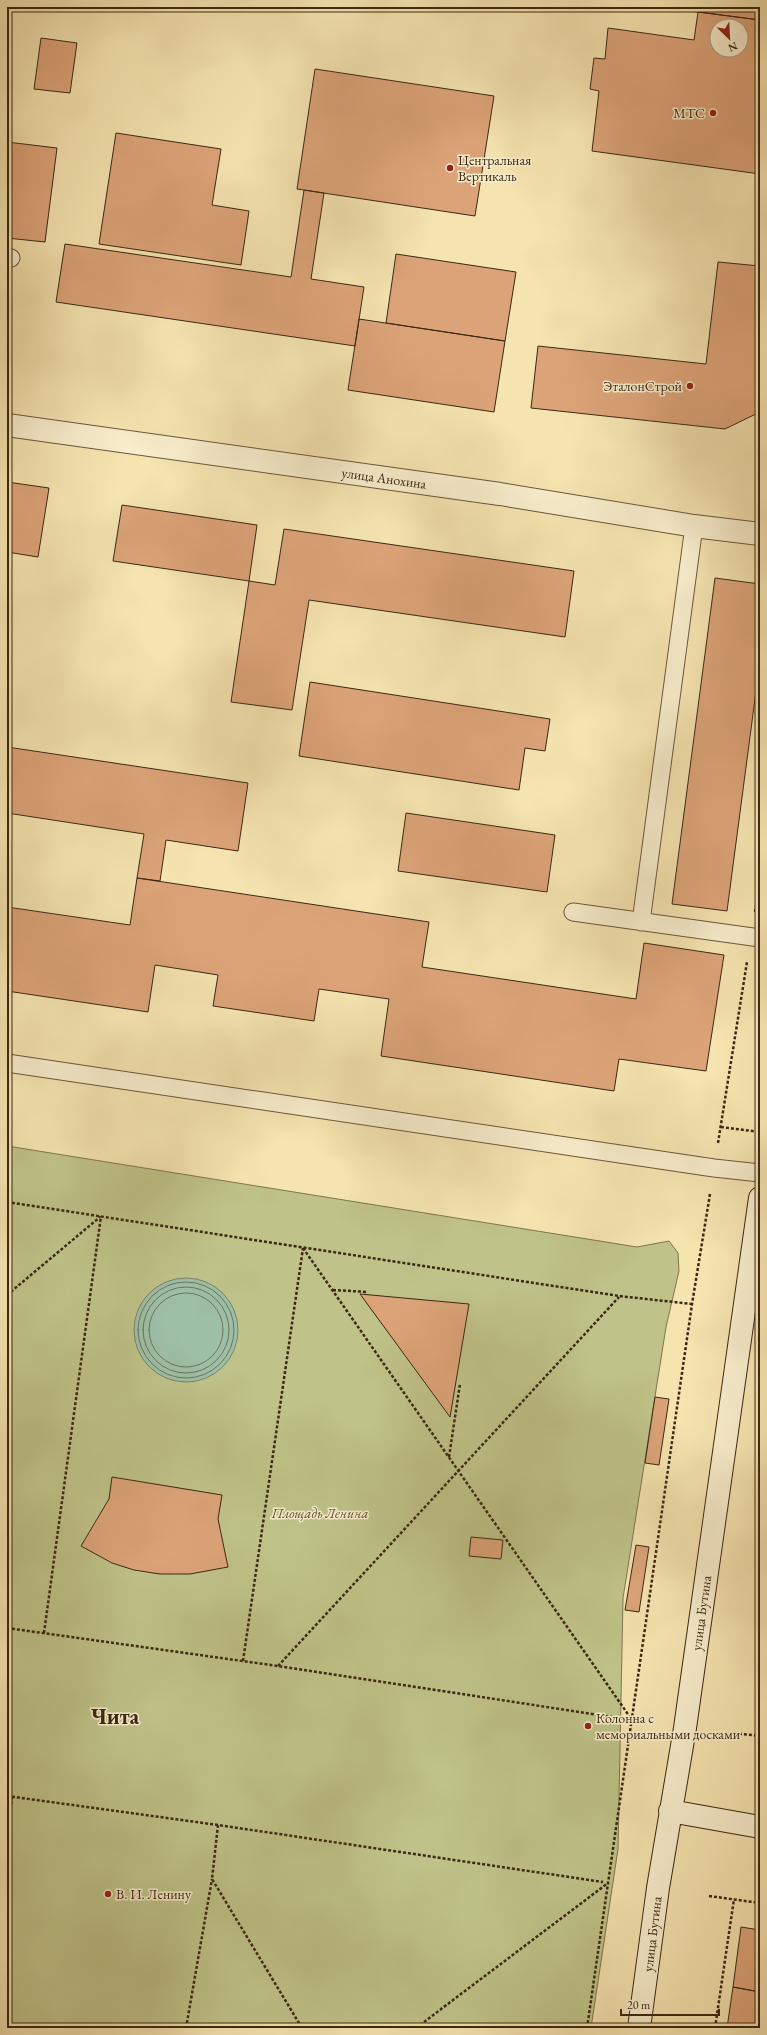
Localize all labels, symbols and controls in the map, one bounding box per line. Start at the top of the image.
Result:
north arrow [709,18,749,58]
text: N [726,39,740,55]
place label: МТС [673,104,705,122]
marker: МТС [708,108,718,118]
place label: Центральная Вертикаль [458,151,531,185]
marker: Центральная Вертикаль [445,163,455,173]
place label: ЭталонСтрой [603,377,683,395]
marker: ЭталонСтрой [685,381,695,391]
street label: улица Анохина [341,463,428,493]
park label: Площадь Ленина [271,1504,369,1522]
street label: улица Бутина [687,1574,715,1652]
district label: Чита [91,1702,140,1731]
place label: Колонна с мемориальными досками [596,1709,741,1743]
marker: Колонна с мемориальными досками [583,1721,593,1731]
place label: В. И. Ленину [116,1885,192,1903]
marker: В. И. Ленину [103,1889,113,1899]
street label: улица Бутина [638,1895,666,1973]
scale bar [621,1991,719,2017]
text: 20 m [627,1997,651,2013]

